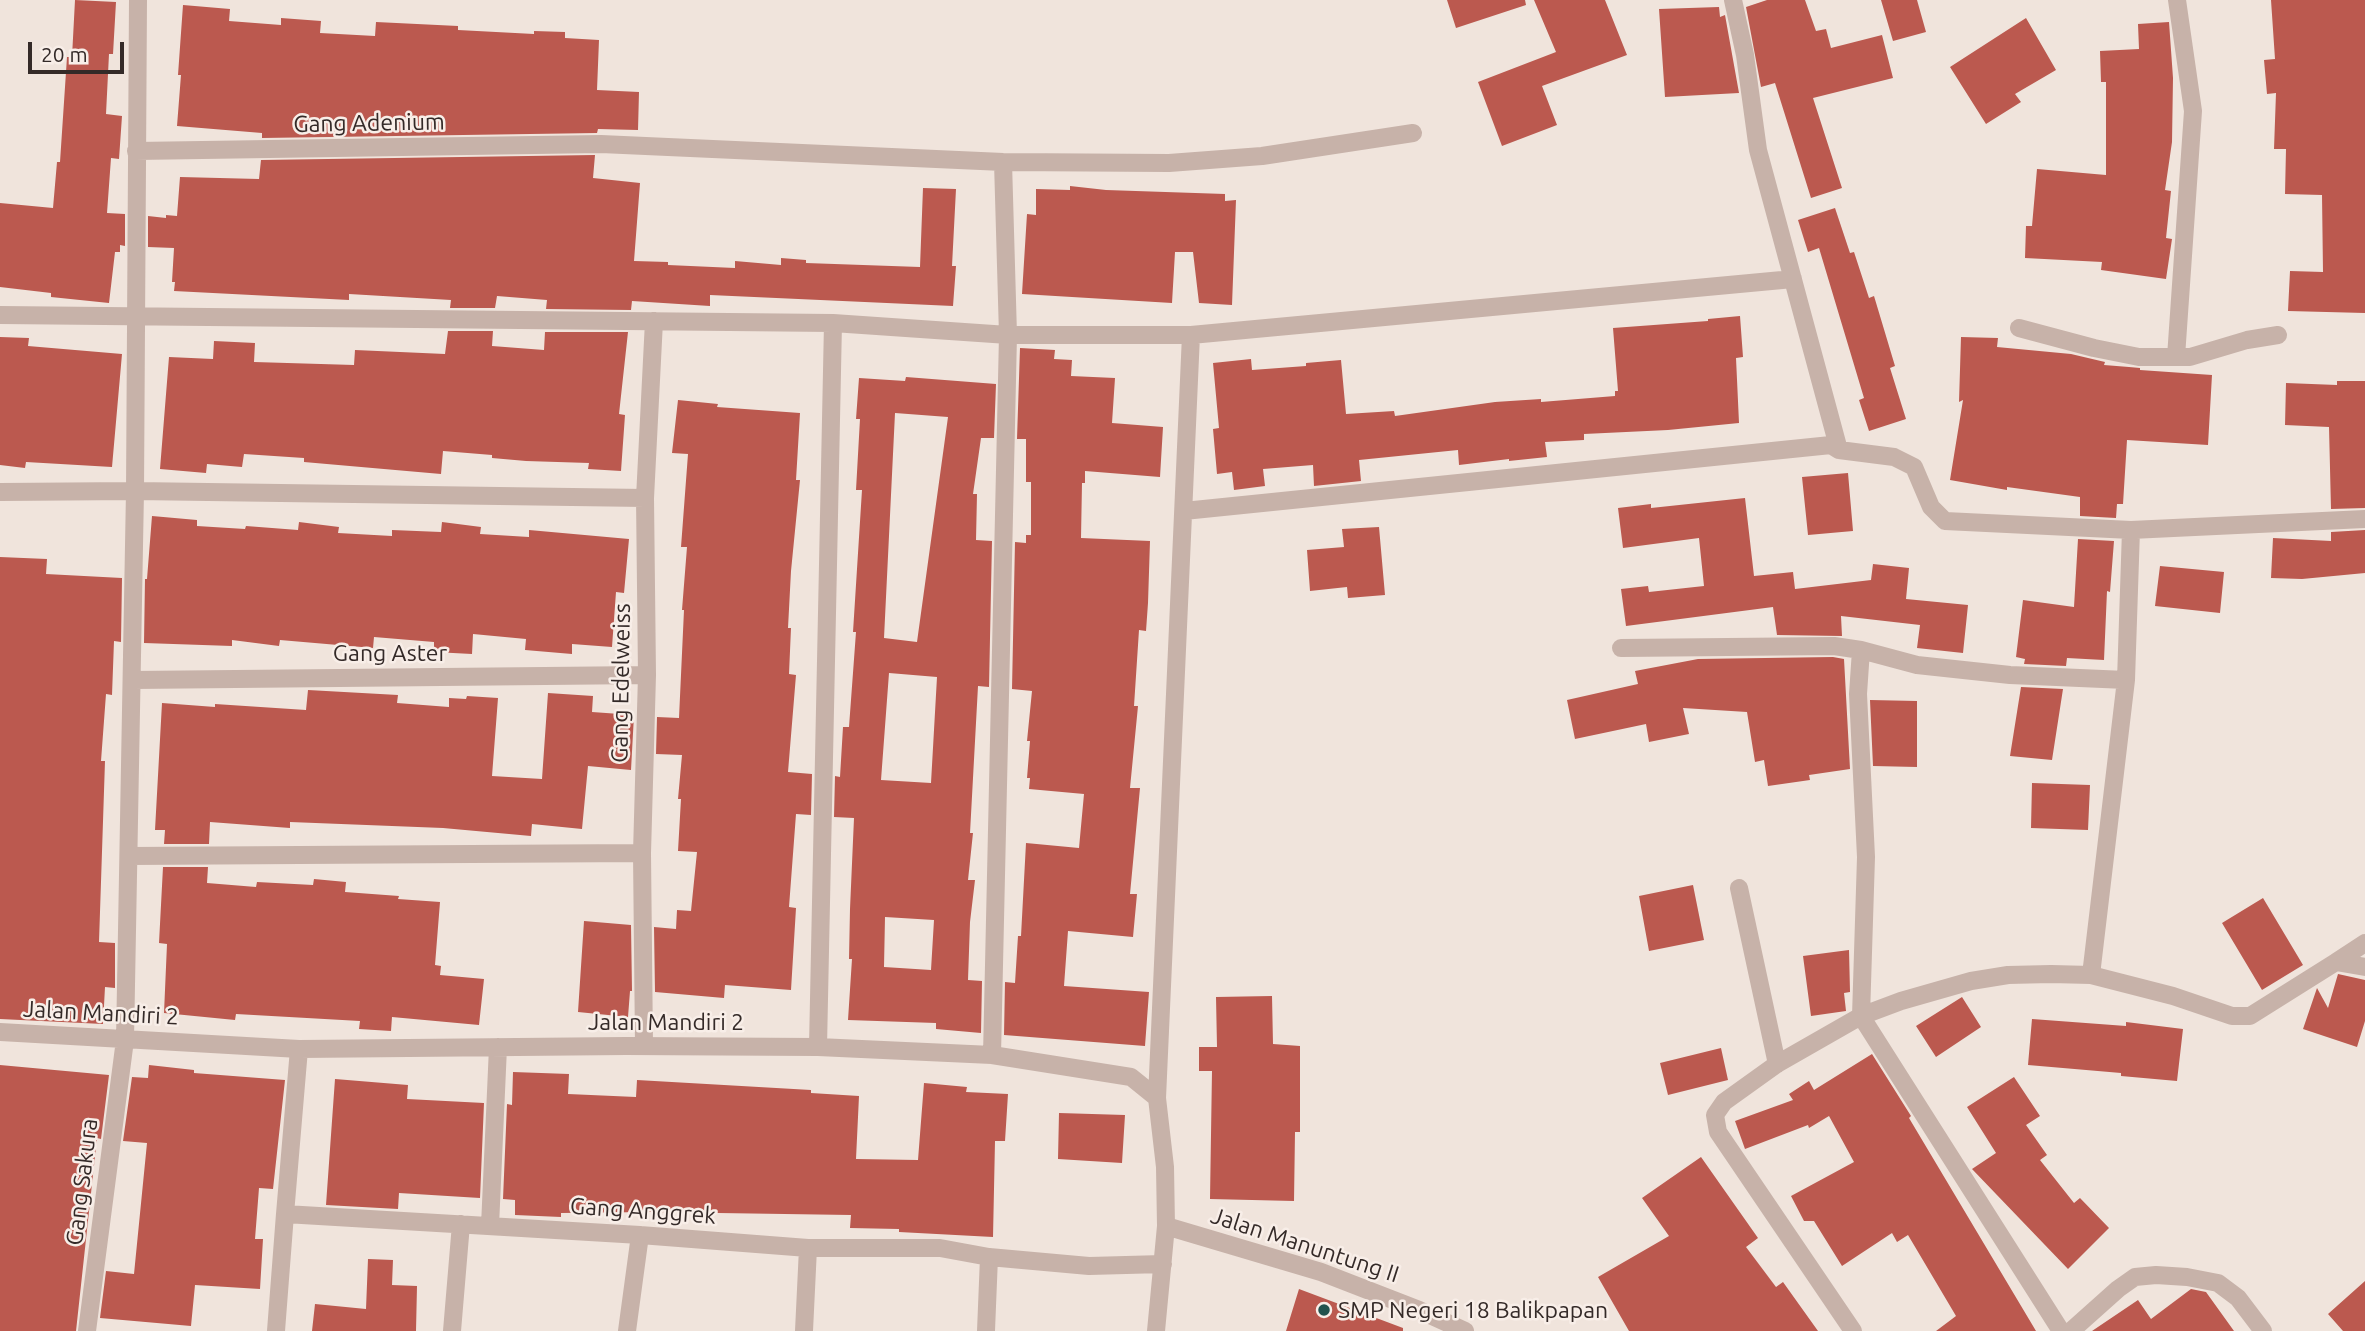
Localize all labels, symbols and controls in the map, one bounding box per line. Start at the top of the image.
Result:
scale bar [32,28,128,72]
text: 20 m [41,42,88,66]
street label: Gang Adenium [293,108,445,138]
street label: Gang Edelweiss [606,603,636,763]
street label: Gang Aster [333,639,447,667]
street label: Jalan Mandiri 2 [22,995,180,1031]
street label: Jalan Mandiri 2 [588,1008,744,1036]
street label: Gang Sakura [61,1117,103,1247]
street label: Gang Anggrek [569,1192,717,1230]
street label: Jalan Manuntung II [1207,1202,1403,1288]
place label: SMP Negeri 18 Balikpapan [1338,1296,1608,1324]
marker: SMP Negeri 18 Balikpapan [1316,1302,1332,1318]

